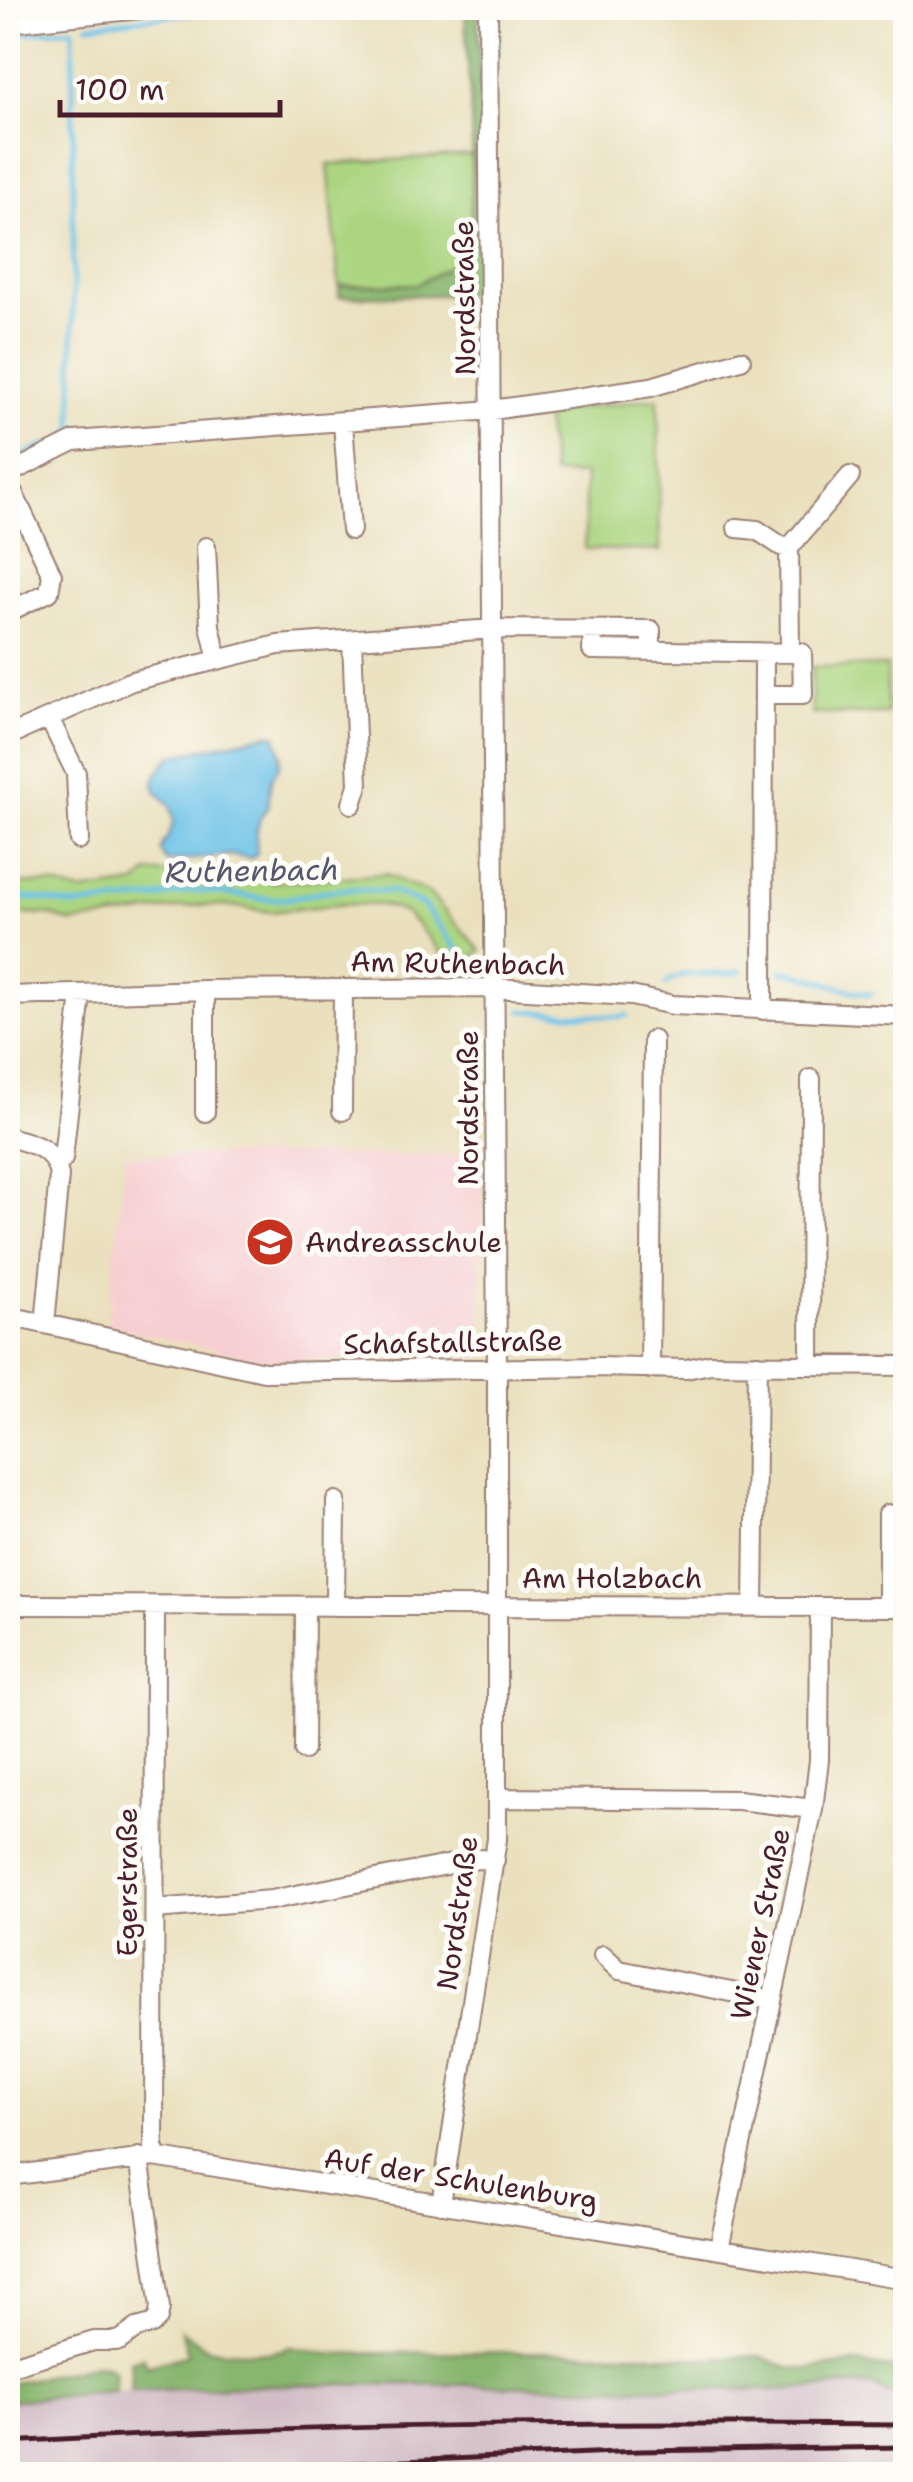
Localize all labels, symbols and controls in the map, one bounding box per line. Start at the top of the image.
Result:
scale bar [60,55,280,117]
text: 100 m [75,69,165,110]
street label: Nordstraße [444,220,484,376]
water label: Ruthenbach [165,848,339,893]
street label: Am Ruthenbach [350,942,566,984]
street label: Nordstraße [449,1030,487,1186]
school or university icon: Andreasschule [244,1216,296,1268]
place label: Andreasschule [305,1223,502,1261]
street label: Schafstallstraße [343,1321,563,1363]
street label: Am Holzbach [522,1559,702,1597]
street label: Egerstraße [108,1807,146,1957]
street label: Wiener Straße [721,1825,799,2023]
street label: Nordstraße [427,1833,487,1993]
street label: Auf der Schulenburg [321,2139,601,2219]

